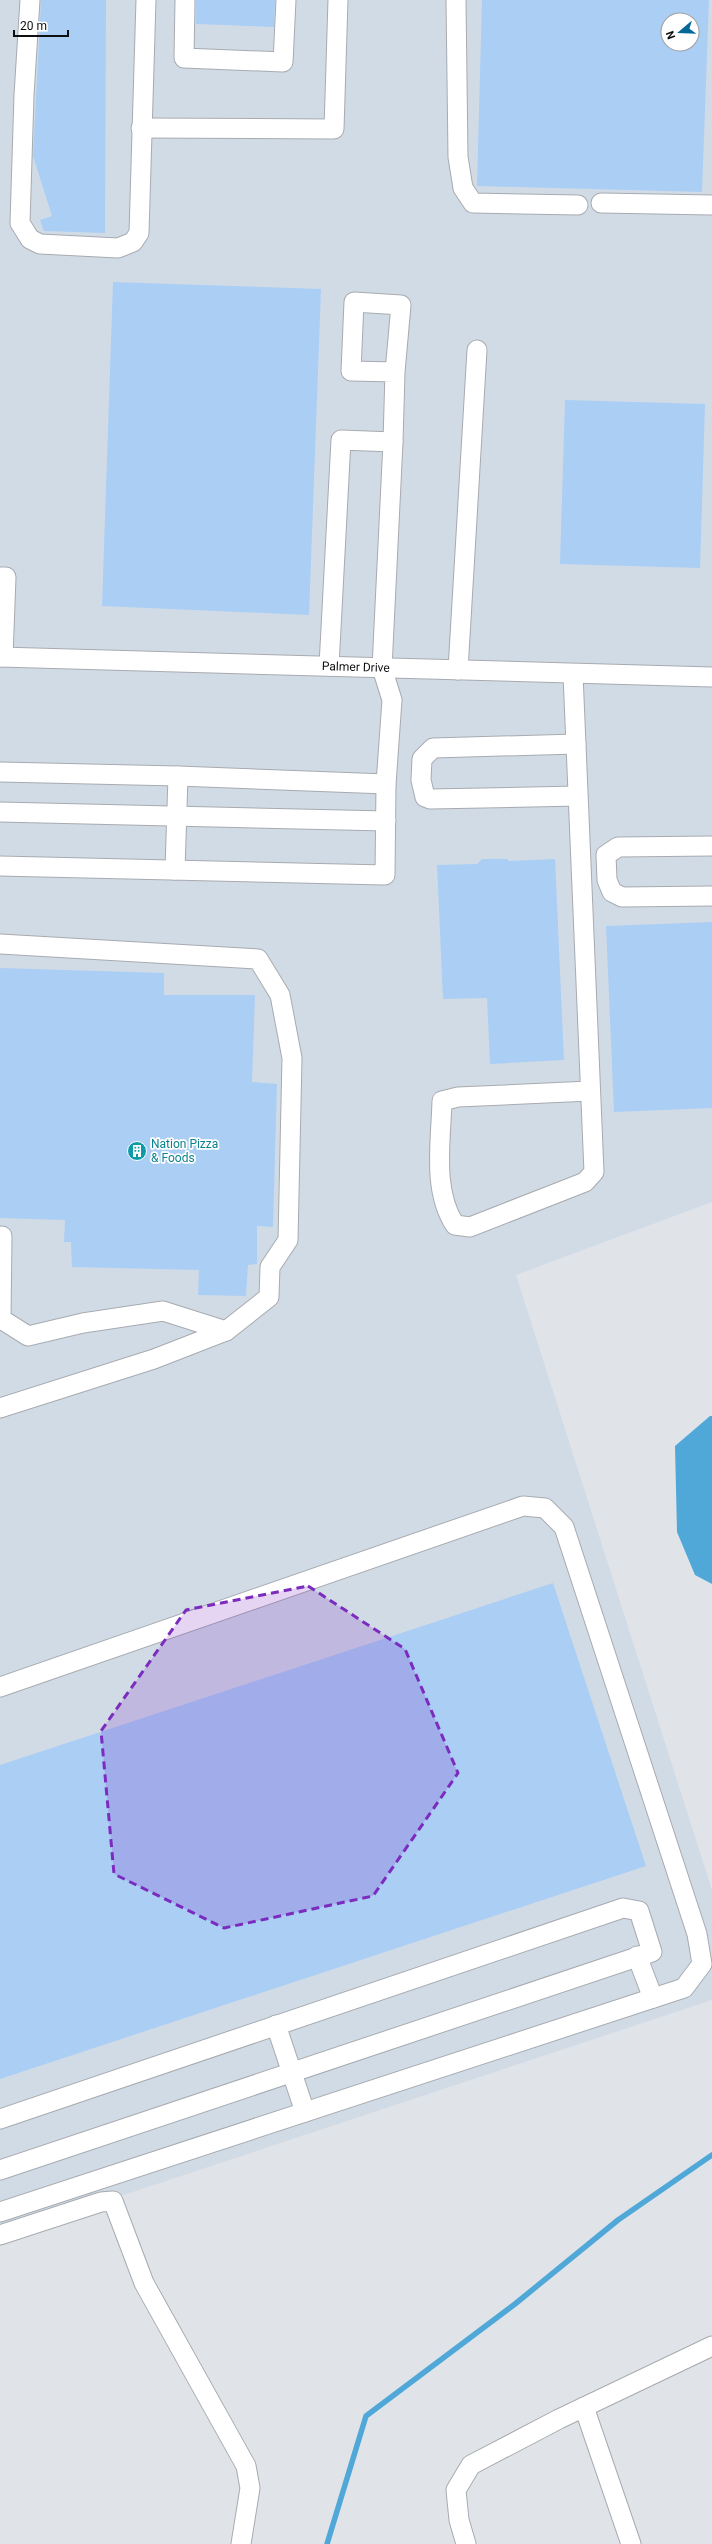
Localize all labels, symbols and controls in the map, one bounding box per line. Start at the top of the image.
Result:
scale bar [14,12,68,38]
north arrow [660,12,700,52]
text: 20 m [20,19,47,33]
text: N [664,29,678,41]
street label: Palmer Drive [322,659,390,675]
place label: Nation Pizza & Foods [151,1137,218,1165]
building icon: Nation Pizza & Foods [126,1140,148,1162]

